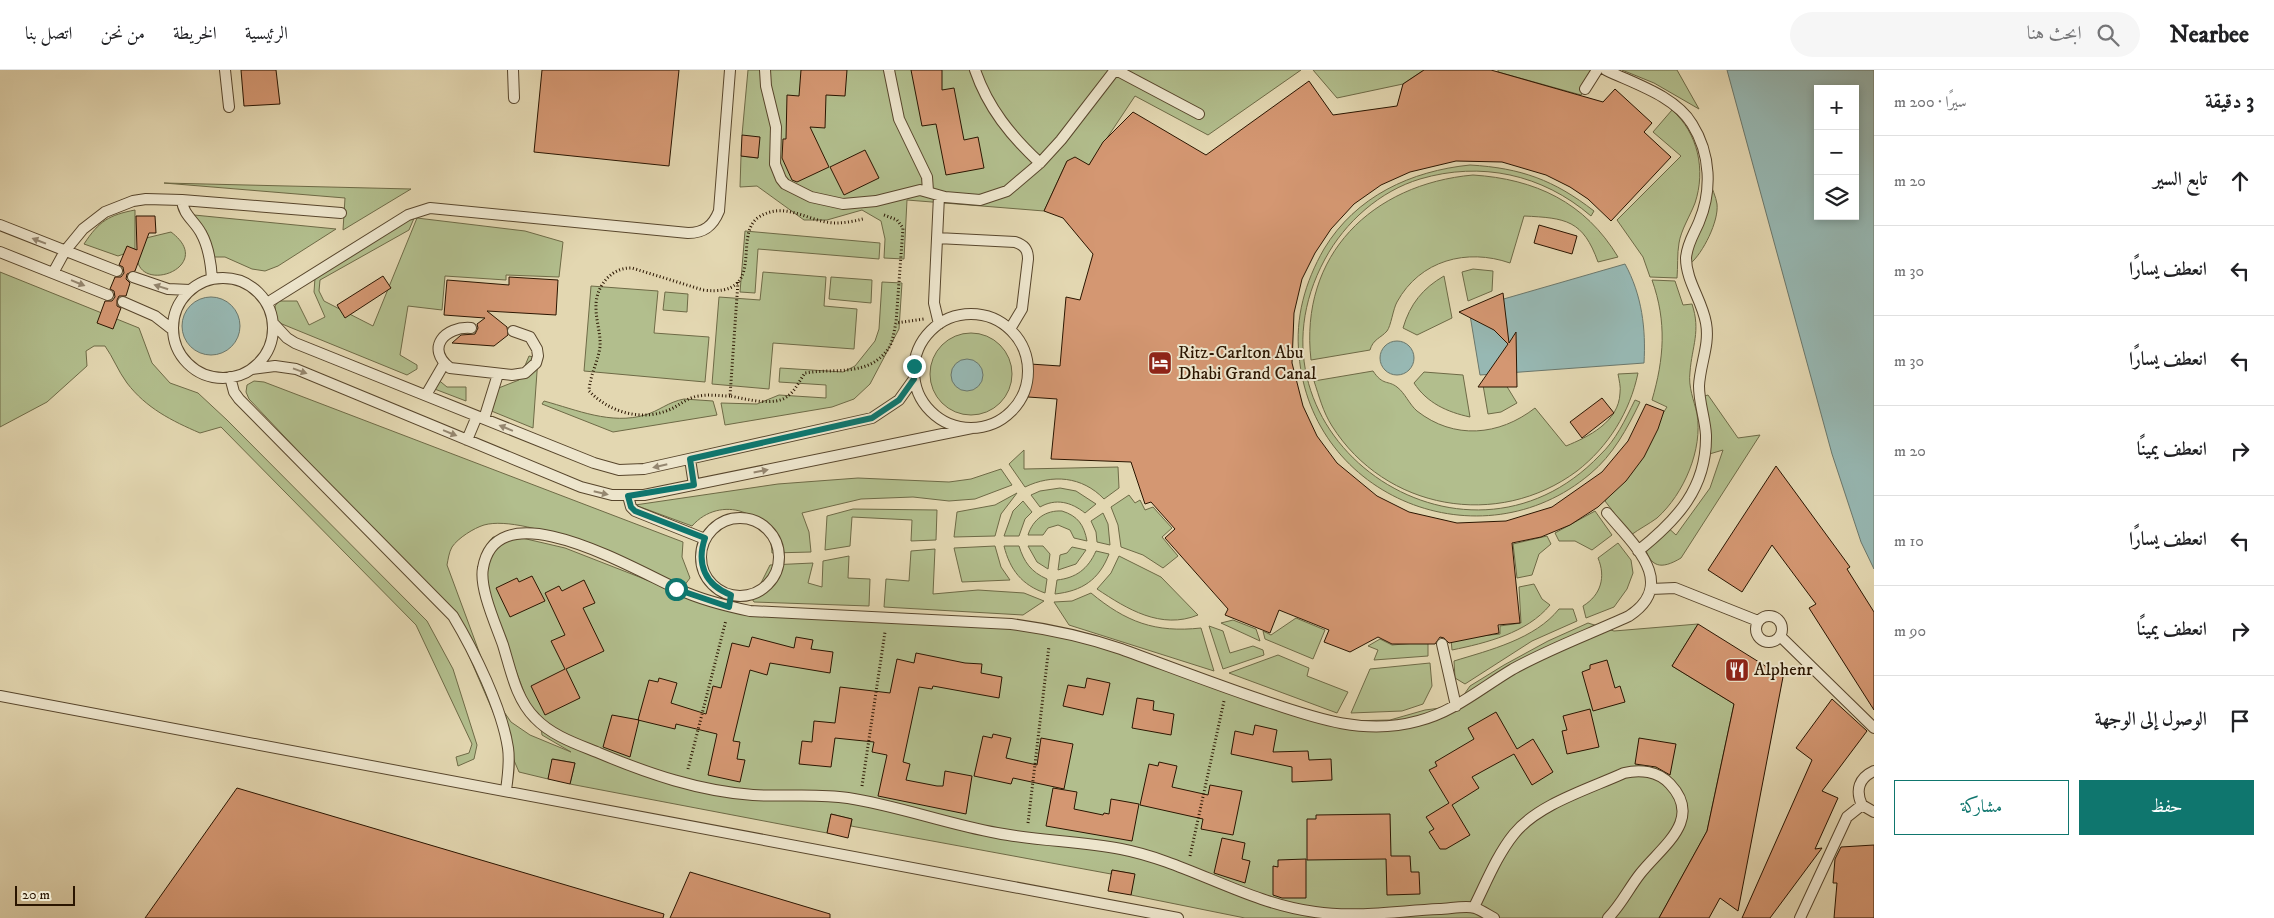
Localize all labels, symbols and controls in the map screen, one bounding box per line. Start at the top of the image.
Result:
search box [1790,12,2140,57]
text: Nearbee [2170,20,2249,50]
icon: search [2094,21,2122,49]
text: ابحث هنا [2027,22,2082,45]
text: اتصل بنا [25,23,72,45]
text: من نحن [100,23,145,45]
text: الخريطة [173,23,217,45]
text: الرئيسية [245,23,288,45]
map controls [1814,85,1859,220]
button: + [1814,85,1859,130]
text: 3 دقيقة [2205,89,2254,115]
text: سيرًا · 200 m [1894,92,1967,112]
button: − [1814,130,1859,175]
icon: ahead [2226,167,2254,195]
text: تابع السير [2153,168,2207,191]
text: 20 m [1894,171,1926,191]
button: layers [1814,175,1859,220]
one-way arrow [32,236,46,244]
icon: left [2226,257,2254,285]
text: انعطف يسارًا [2129,258,2207,281]
text: 30 m [1894,261,1924,281]
one-way arrow [71,279,86,287]
one-way arrow [153,282,168,290]
place label: Ritz-Carlton Abu Dhabi Grand Canal [1178,342,1317,385]
icon: left [2226,347,2254,375]
text: انعطف يسارًا [2129,348,2207,371]
hotel icon: Ritz-Carlton Abu Dhabi Grand Canal [1147,350,1173,376]
text: 30 m [1894,351,1924,371]
route end [903,355,926,378]
one-way arrow [293,367,308,375]
one-way arrow [499,423,513,431]
one-way arrow [443,429,458,437]
icon: right [2226,437,2254,465]
text: انعطف يمينًا [2137,438,2207,461]
text: 20 m [1894,441,1926,461]
one-way arrow [652,462,668,470]
one-way arrow [753,467,769,475]
one-way arrow [593,489,608,497]
icon: left [2226,527,2254,555]
text: انعطف يسارًا [2129,528,2207,551]
text: 10 m [1894,531,1924,551]
route start [665,578,688,601]
icon: right [2226,617,2254,645]
text: انعطف يمينًا [2137,618,2207,641]
text: 90 m [1894,621,1926,641]
restaurant icon: Alphenr [1724,657,1750,683]
place label: Alphenr [1754,659,1813,681]
icon: arrive [2226,707,2254,735]
text: الوصول إلى الوجهة [2095,708,2207,731]
button: مشاركة [1894,780,2069,835]
button: حفظ [2079,780,2254,835]
scale bar [15,883,75,906]
text: 20 m [22,886,50,904]

